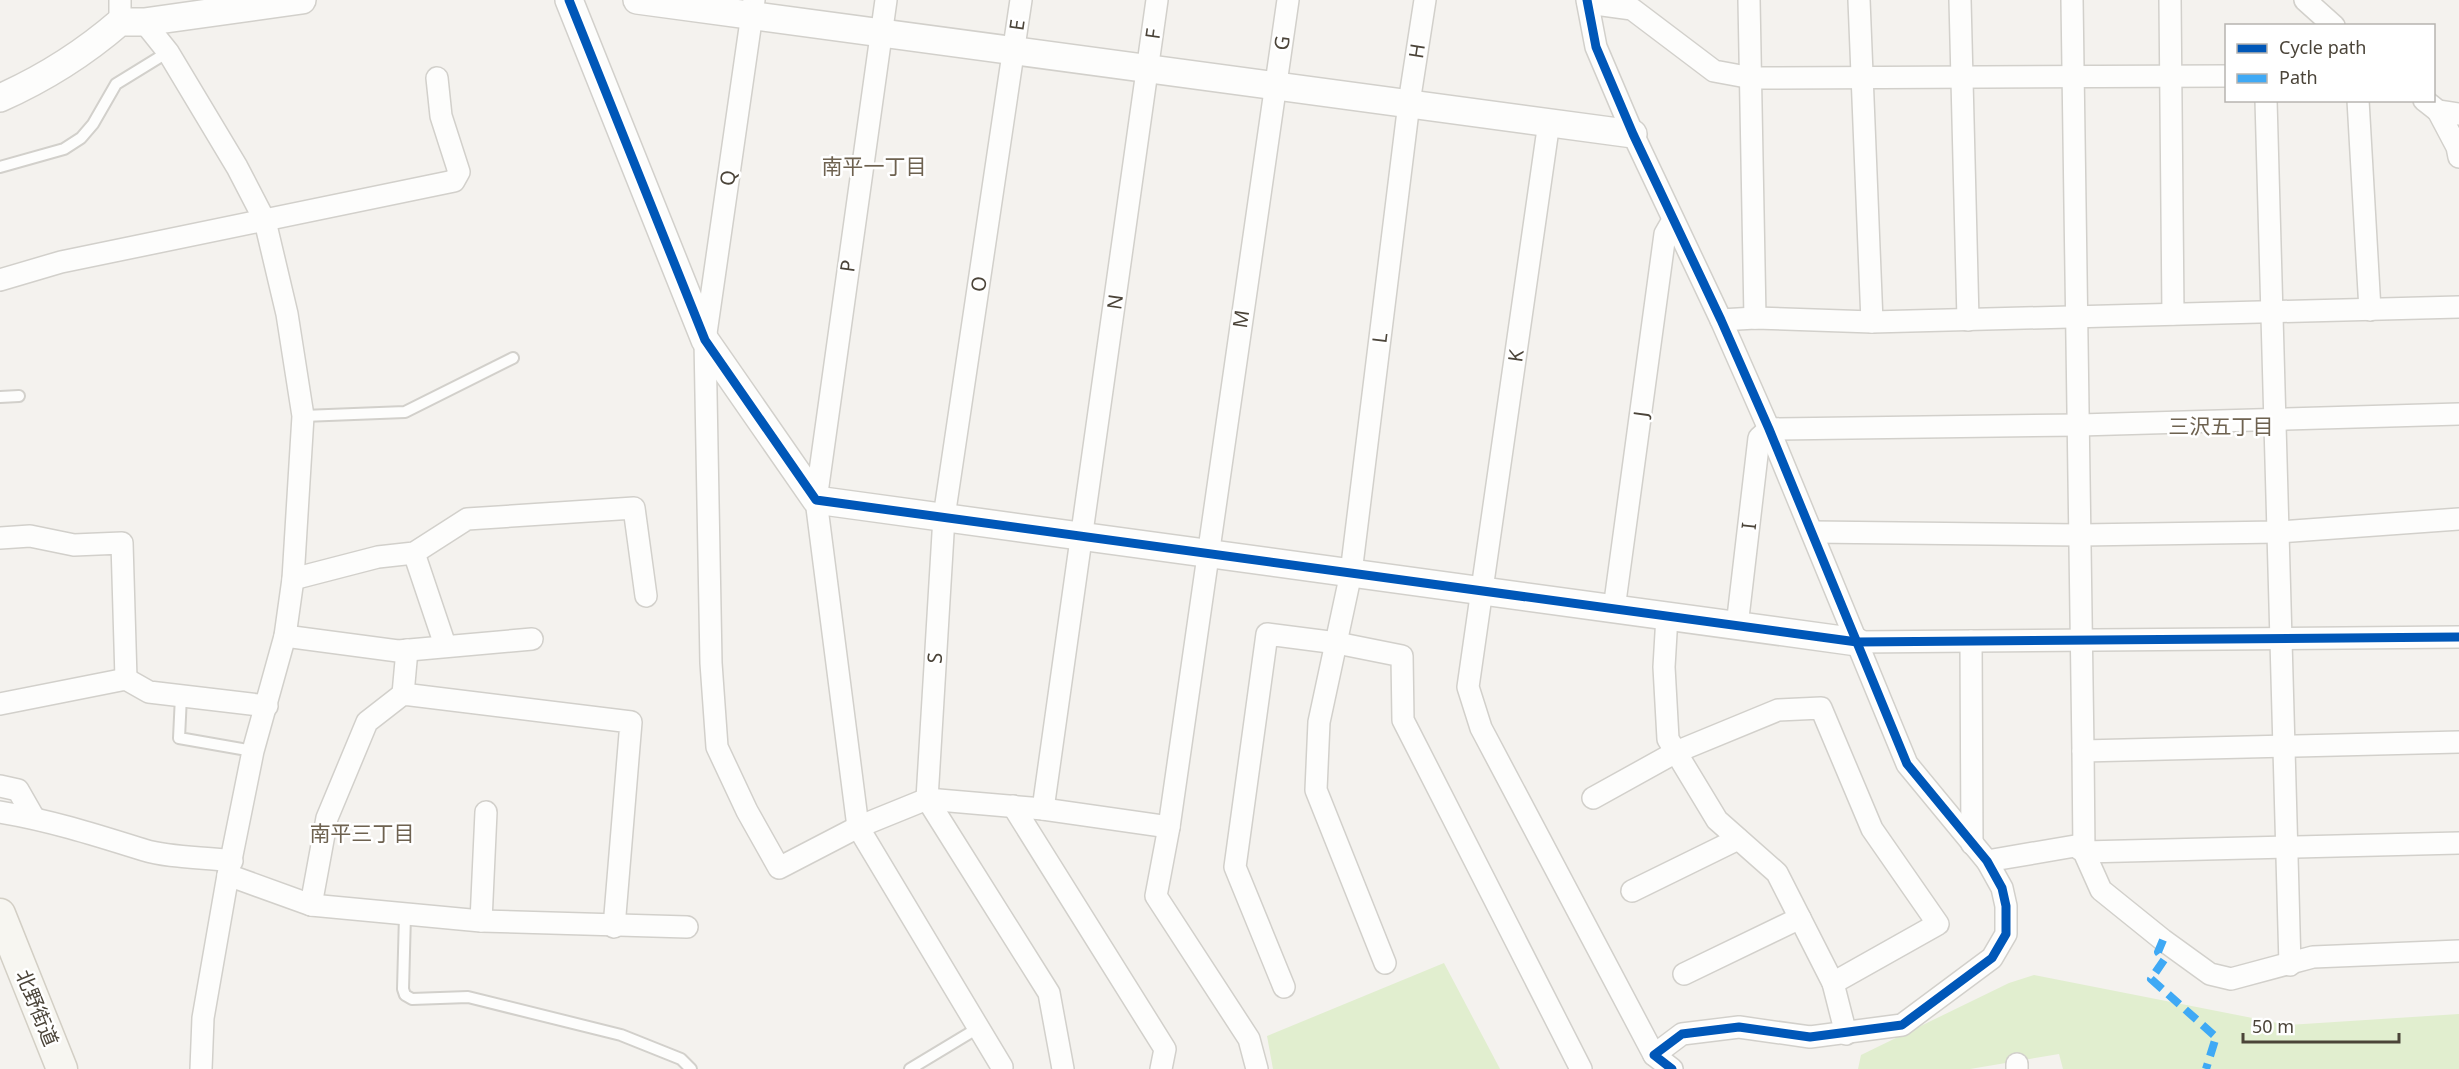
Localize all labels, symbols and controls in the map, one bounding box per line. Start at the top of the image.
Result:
street label: E [1002,18,1031,32]
legend [2225,24,2435,102]
street label: F [1138,27,1167,41]
street label: G [1267,34,1296,52]
text: Cycle path [2279,35,2366,59]
street label: H [1402,41,1431,60]
text: Path [2279,65,2318,89]
district label: 南平一丁目 [822,152,927,180]
street label: Q [713,168,742,188]
street label: P [833,258,862,274]
street label: O [964,274,993,294]
street label: N [1100,293,1129,311]
street label: M [1226,308,1255,330]
street label: L [1365,331,1394,345]
street label: K [1501,347,1530,364]
street label: J [1626,409,1654,420]
district label: 三沢五丁目 [2169,412,2274,440]
street label: I [1735,521,1762,531]
street label: S [921,652,948,664]
district label: 南平三丁目 [310,819,415,847]
street label: 北野街道 [10,966,65,1050]
scale bar [2243,1006,2399,1044]
text: 50 m [2252,1014,2294,1038]

